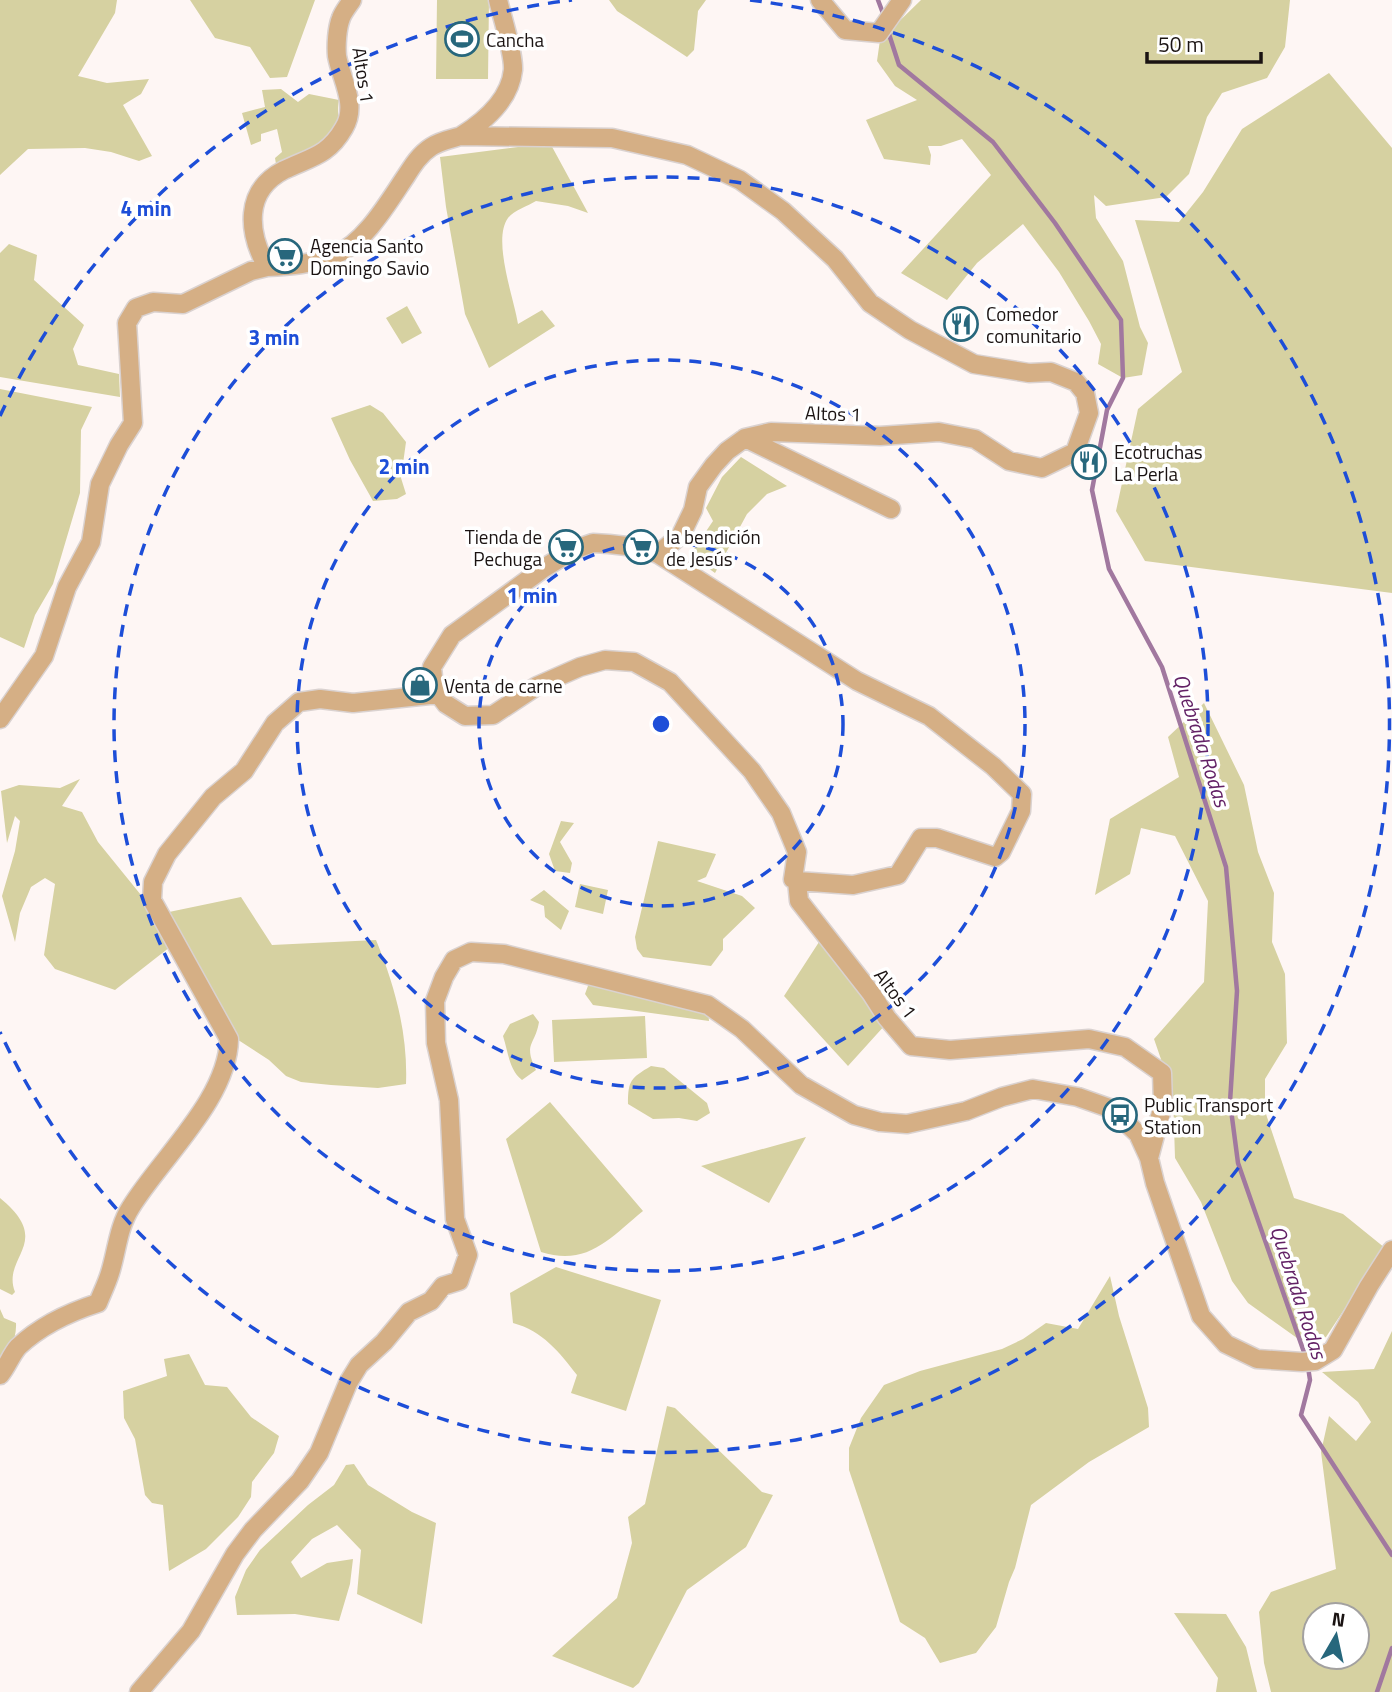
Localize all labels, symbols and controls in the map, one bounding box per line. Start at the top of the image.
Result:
sports icon: Cancha [443,20,481,58]
scale bar [1147,21,1261,65]
place label: Cancha [486,25,545,54]
text: 50 m [1158,28,1204,60]
street label: Altos 1 [345,45,383,105]
text: 4 min [120,192,172,224]
place label: Agencia Santo Domingo Savio [310,231,430,282]
supermarket icon: Agencia Santo Domingo Savio [266,237,304,275]
place label: Comedor comunitario [986,299,1082,350]
restaurant icon: Comedor comunitario [942,305,980,343]
text: 3 min [248,321,300,353]
street label: Altos 1 [804,398,862,428]
place label: Ecotruchas La Perla [1114,437,1203,488]
restaurant icon: Ecotruchas La Perla [1070,443,1108,481]
text: 2 min [378,450,430,482]
place label: Tienda de Pechuga [465,522,542,573]
place label: la bendición de Jesús [666,522,761,573]
supermarket icon: Tienda de Pechuga [547,528,585,566]
supermarket icon: la bendición de Jesús [622,528,660,566]
text: 1 min [506,579,558,611]
shop icon: Venta de carne [401,666,439,704]
water label: Quebrada Rodas [1165,669,1239,813]
place label: Venta de carne [444,671,563,700]
centre of rings [649,712,673,736]
street label: Altos 1 [868,962,924,1024]
place label: Public Transport Station [1144,1090,1273,1141]
bus stop icon: Public Transport Station [1101,1096,1139,1134]
water label: Quebrada Rodas [1262,1221,1336,1365]
north arrow [1301,1601,1371,1671]
text: N [1330,1603,1348,1634]

